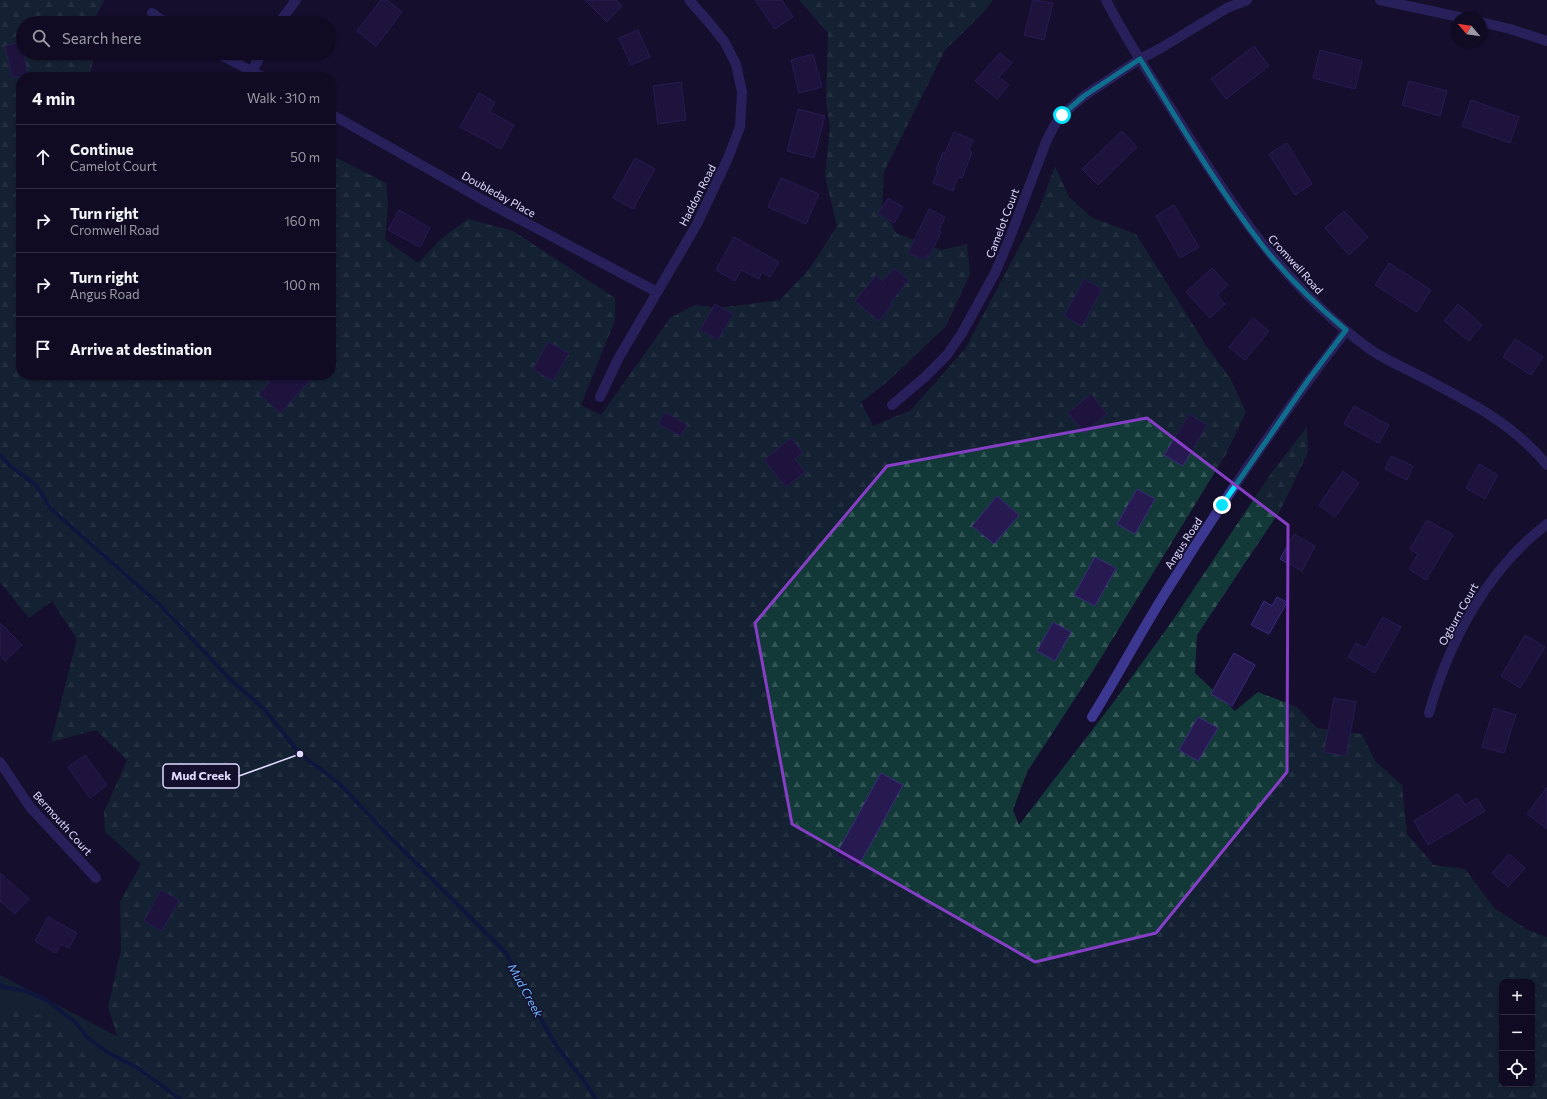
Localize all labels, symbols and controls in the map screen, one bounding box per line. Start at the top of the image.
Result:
north arrow [1451,12,1487,48]
search box [16,16,336,60]
icon: search [30,27,52,49]
text: Search here [62,29,141,47]
text: 4 min [32,88,75,109]
text: Walk · 310 m [247,90,320,106]
route start [1053,106,1071,124]
text: Continue [70,140,134,158]
icon: ahead [32,146,54,168]
text: 50 m [290,149,320,165]
text: Camelot Court [70,158,157,174]
street label: Haddon Road [676,162,718,228]
street label: Doubleday Place [460,168,538,220]
street label: Camelot Court [983,186,1021,260]
text: Turn right [70,204,139,222]
icon: right [32,210,54,232]
text: 160 m [284,213,320,229]
text: Cromwell Road [70,222,159,238]
street label: Cromwell Road [1266,232,1326,296]
text: Turn right [70,268,139,286]
icon: right [32,274,54,296]
text: 100 m [284,277,320,293]
text: Angus Road [70,286,140,302]
icon: arrive [32,338,54,360]
text: Arrive at destination [70,340,212,358]
route end [1213,496,1231,514]
street label: Angus Road [1162,515,1204,571]
street label: Ogburn Court [1435,580,1481,648]
callout: Mud Creek [163,764,239,788]
text: Mud Creek [171,768,231,782]
street label: Bermouth Court [31,788,95,858]
water label: Mud Creek [505,961,547,1020]
map controls [1499,979,1535,1087]
button: + [1499,979,1535,1015]
button: − [1499,1015,1535,1051]
button: locate [1499,1051,1535,1087]

